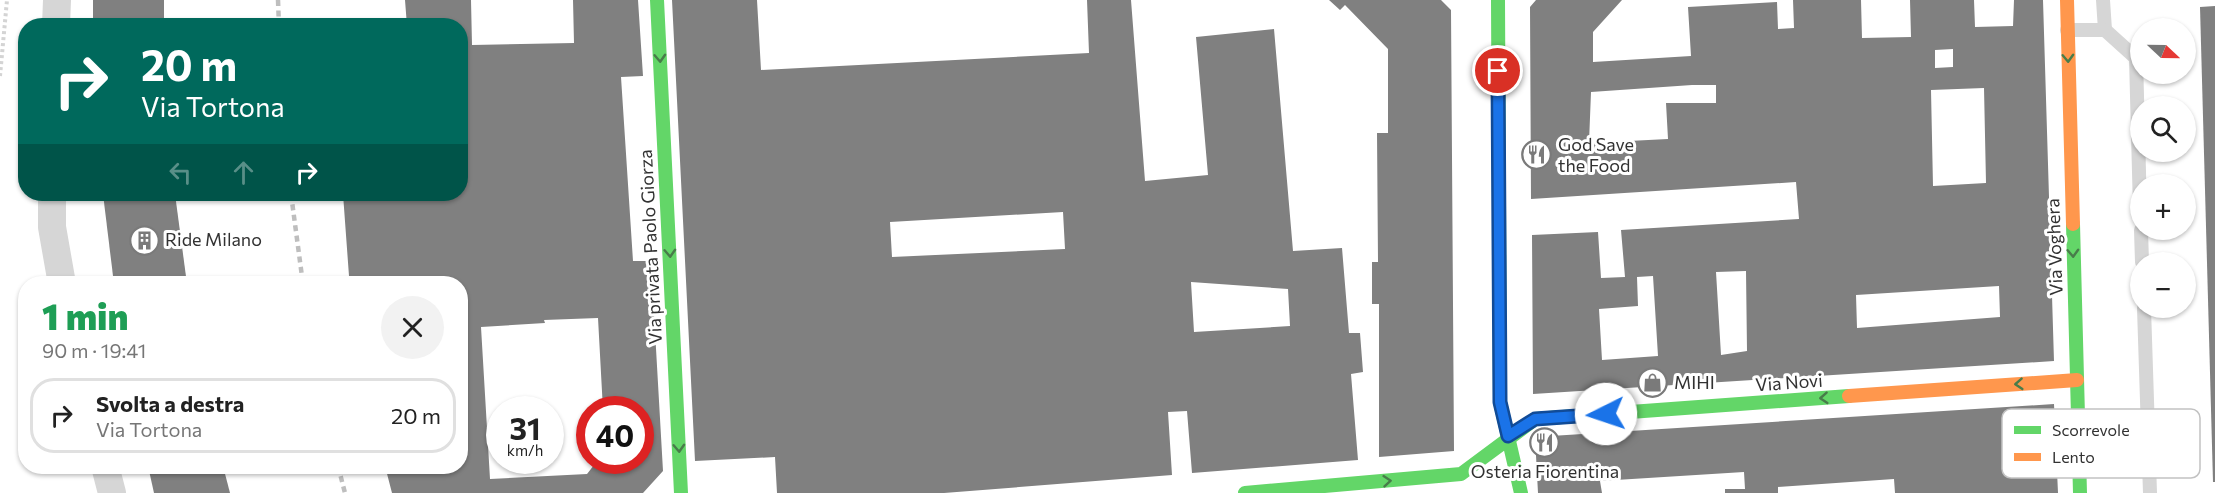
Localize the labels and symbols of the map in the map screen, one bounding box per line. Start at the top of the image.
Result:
north arrow [2130,18,2196,84]
pin [1472,45,1523,96]
one-way arrow [654,54,667,63]
one-way arrow [2062,54,2074,63]
place label: God Save the Food [1558,133,1634,176]
restaurant icon: God Save the Food [1521,139,1553,171]
street label: Via privata Paolo Giorza [634,149,666,345]
street label: Via Voghera [2041,198,2067,296]
building icon: Ride Milano [128,224,160,256]
place label: Ride Milano [165,228,262,250]
one-way arrow [663,249,676,258]
one-way arrow [2067,249,2080,258]
shop icon: MIHI [1637,367,1669,399]
street label: Via Novi [1754,369,1823,395]
place label: MIHI [1674,371,1715,393]
one-way arrow [2014,378,2023,391]
position arrow [1574,382,1638,446]
one-way arrow [1820,392,1829,405]
speed limit sign: 40 [576,396,654,474]
legend [2002,409,2200,478]
text: Scorrevole [2052,420,2130,439]
restaurant icon: Osteria Fiorentina [1529,427,1561,459]
one-way arrow [672,443,685,452]
text: Lento [2052,447,2095,466]
place label: Osteria Fiorentina [1471,460,1619,482]
one-way arrow [1383,475,1392,488]

